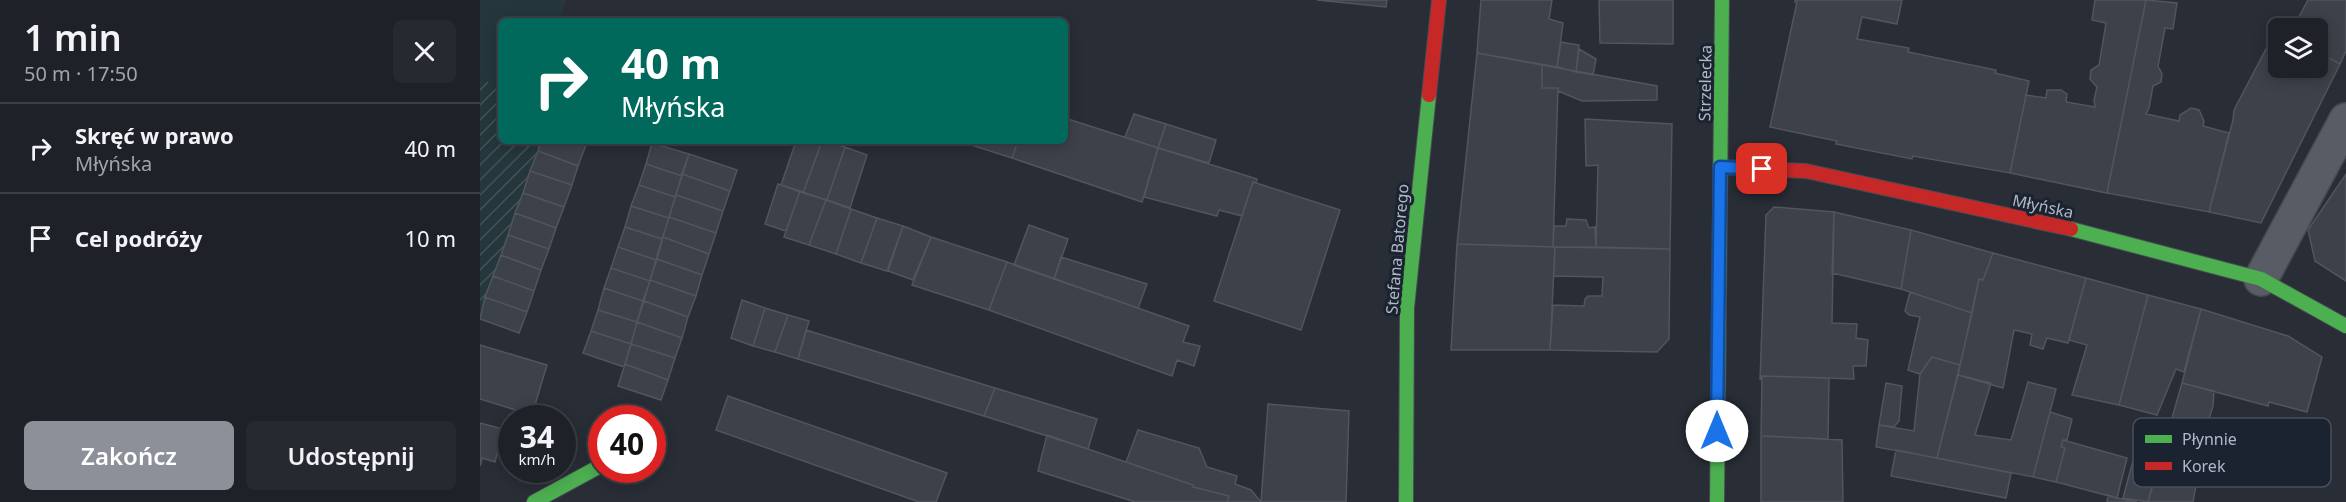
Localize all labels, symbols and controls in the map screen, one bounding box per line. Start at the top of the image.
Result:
text: 1 min [24,13,122,62]
map controls [2268,18,2328,78]
button: layers [2268,18,2328,78]
button: close [393,20,456,83]
text: 40 m [621,34,721,91]
icon: right [522,42,600,120]
street label: Strzelecka [1693,45,1717,121]
text: 50 m · 17:50 [24,60,138,87]
text: Młyńska [621,88,725,125]
text: Skręć w prawo [75,120,234,150]
icon: right [24,132,57,165]
text: 40 m [405,133,456,163]
pin [1736,143,1787,194]
text: Młyńska [75,150,152,177]
icon: arrive [1745,152,1778,185]
street label: Stefana Batorego [1380,183,1414,315]
street label: Młyńska [2010,189,2076,223]
icon: arrive [24,222,57,255]
text: Cel podróży [75,223,202,253]
text: 10 m [405,223,456,253]
position arrow [1685,399,1749,463]
speed limit sign: 40 [588,405,666,483]
text: 34 [520,416,554,457]
legend [2133,418,2331,487]
button: Zakończ [24,421,234,490]
button: Udostępnij [246,421,456,490]
text: Płynnie [2182,428,2237,450]
text: km/h [519,449,555,469]
text: Korek [2182,455,2226,477]

